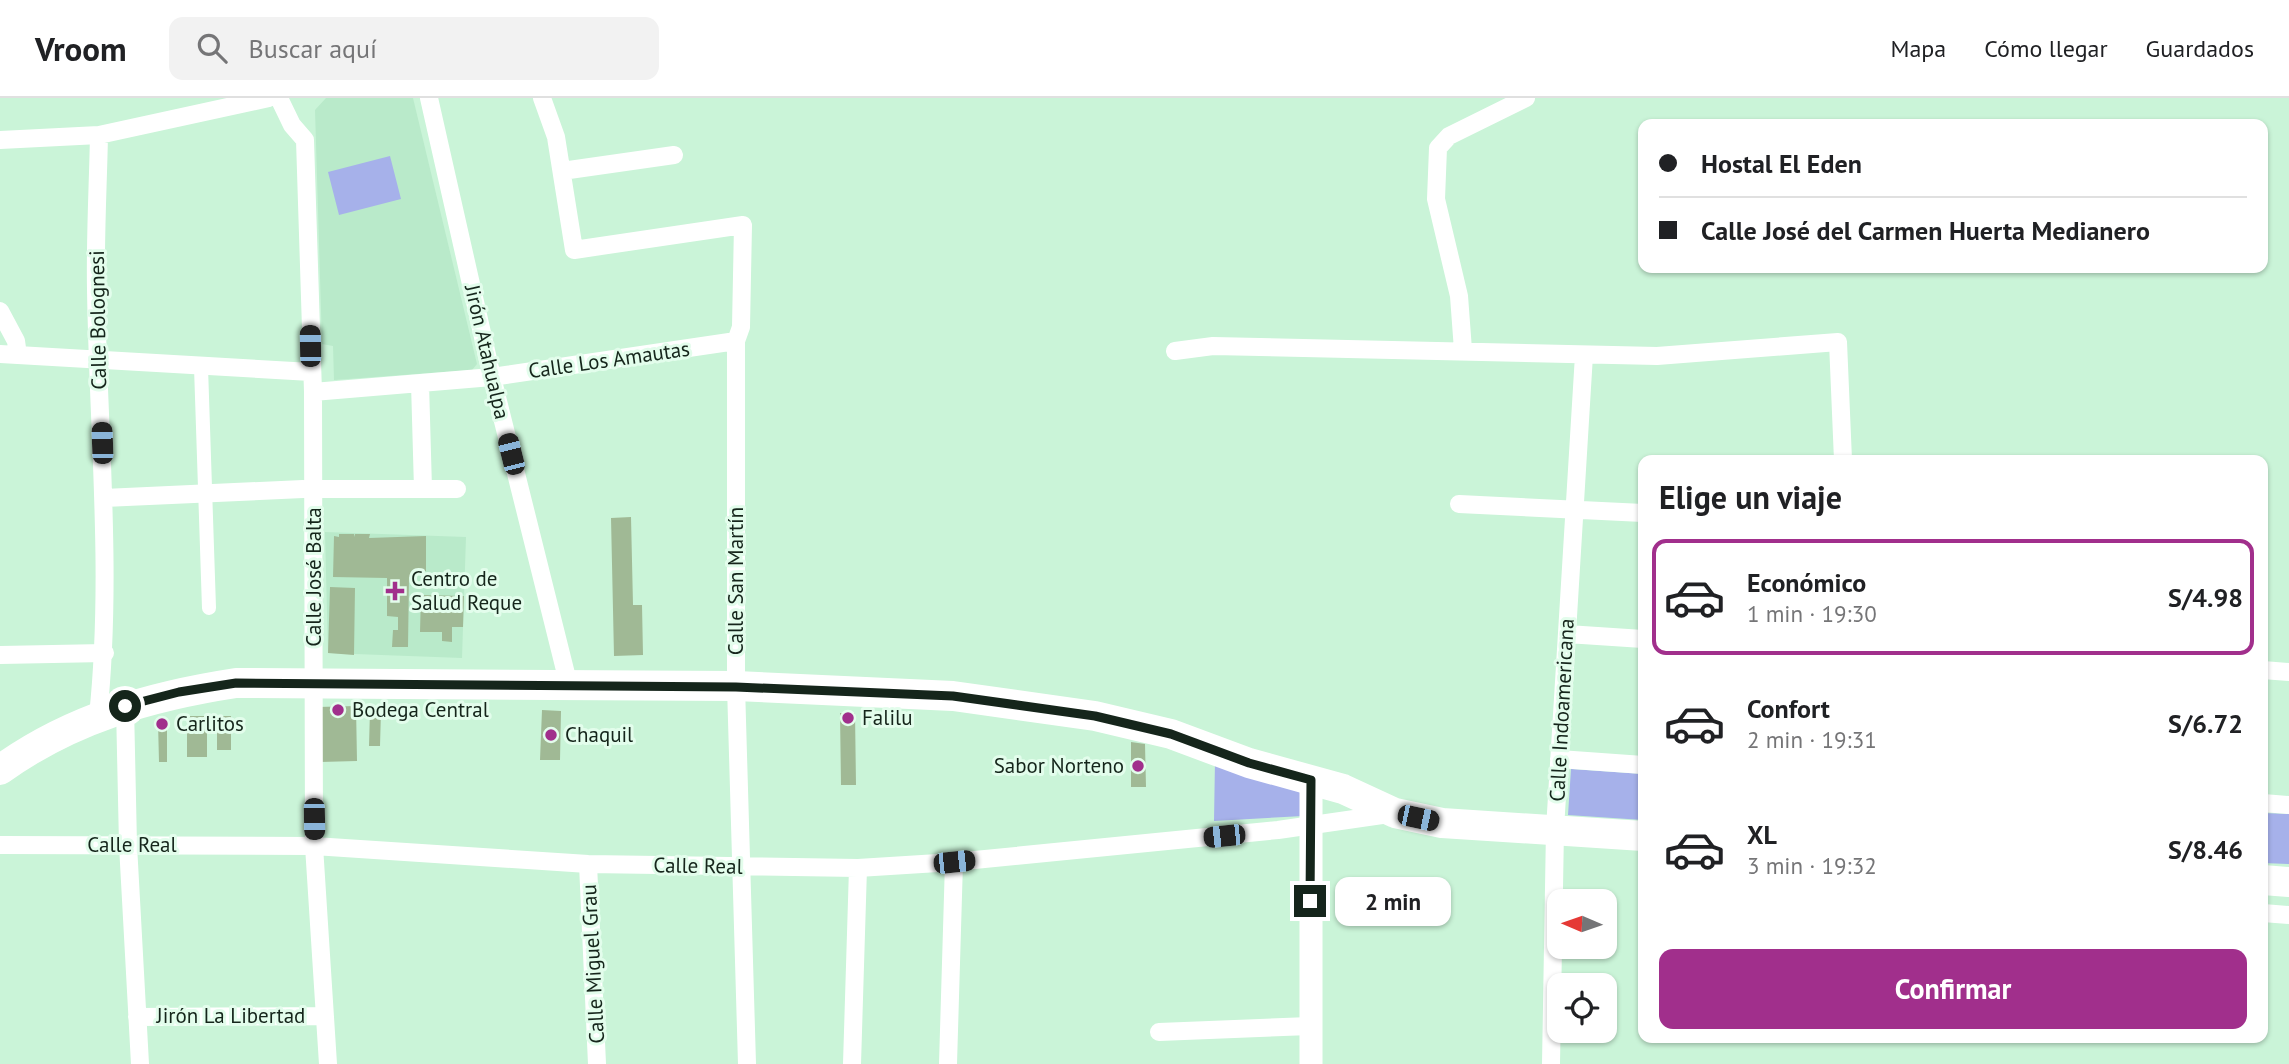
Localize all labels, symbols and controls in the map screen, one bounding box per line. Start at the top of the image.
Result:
search box [169,17,659,80]
text: Vroom [35,27,127,70]
icon: search [193,29,231,67]
text: Buscar aquí [249,32,377,65]
text: Mapa [1890,33,1946,64]
text: Cómo llegar [1984,33,2108,64]
text: Guardados [2146,33,2254,64]
text: Hostal El Eden [1701,147,1862,180]
text: Calle José del Carmen Huerta Medianero [1701,214,2150,247]
street label: Calle Bolognesi [83,250,112,390]
street label: Jirón Atahualpa [459,281,516,422]
car [300,325,321,367]
street label: Calle Los Amautas [526,335,691,384]
car [91,422,114,464]
car [496,431,527,477]
text: Elige un viaje [1659,476,1842,518]
street label: Calle José Balta [300,507,327,647]
street label: Calle San Martín [722,507,749,655]
place label: Centro de Salud Reque [411,565,522,616]
icon: car [1663,566,1726,629]
text: Económico [1747,566,1866,599]
marker: Centro de Salud Reque [385,581,405,601]
text: S/4.98 [2168,581,2243,614]
text: 1 min · 19:30 [1747,599,1877,628]
street label: Calle Indoamericana [1543,618,1580,802]
route start [109,690,141,722]
icon: car [1663,692,1726,755]
text: Confort [1747,692,1830,725]
place label: Bodega Central [352,696,489,723]
marker: Bodega Central [330,702,346,718]
place label: Falilu [862,704,912,731]
text: S/6.72 [2168,707,2243,740]
place label: Carlitos [176,710,244,737]
marker: Falilu [840,710,856,726]
marker: Carlitos [154,716,170,732]
place label: Chaquil [565,721,633,748]
text: 2 min · 19:31 [1747,725,1877,754]
marker: Chaquil [543,727,559,743]
place label: Sabor Norteno [994,752,1124,779]
marker: Sabor Norteno [1130,758,1146,774]
car [304,798,325,840]
car [1396,803,1441,833]
icon: car [1663,818,1726,881]
text: XL [1747,818,1777,851]
car [1203,823,1246,849]
street label: Calle Real [87,831,177,858]
text: S/8.46 [2168,833,2243,866]
car [933,849,976,875]
street label: Calle Real [653,851,743,880]
text: 3 min · 19:32 [1747,851,1877,880]
callout: 2 min [1334,876,1450,926]
street label: Calle Miguel Grau [575,884,610,1044]
route end [1294,885,1326,917]
text: 2 min [1365,887,1421,916]
north arrow [1547,889,1617,959]
map controls [1547,889,1617,1043]
button: Confirmar [1659,949,2247,1029]
button: locate [1547,973,1617,1043]
street label: Jirón La Libertad [156,1002,305,1029]

